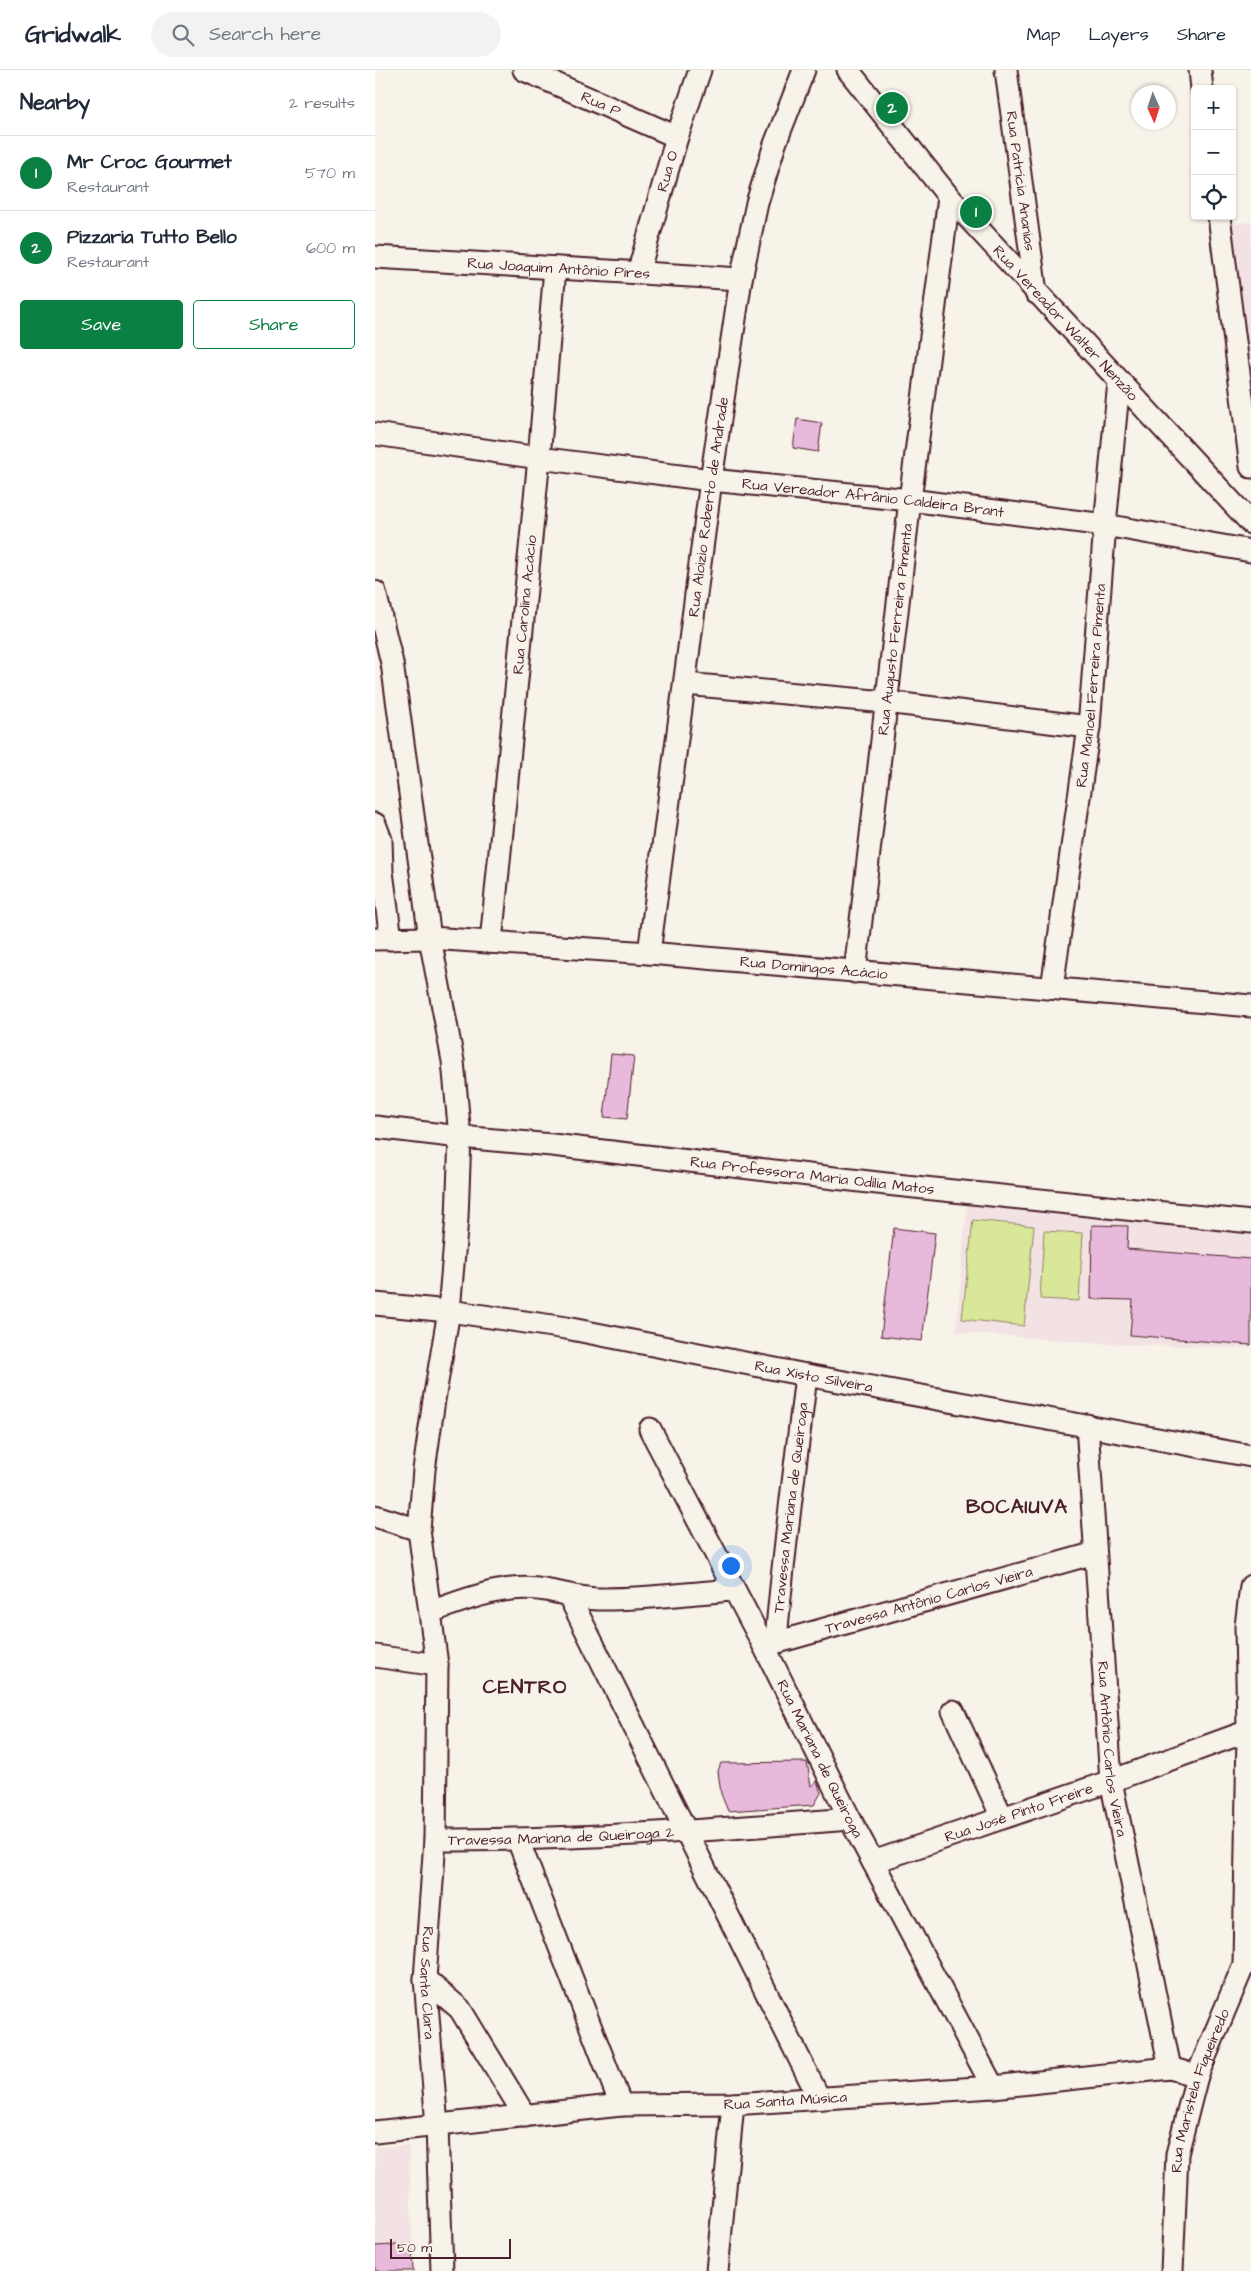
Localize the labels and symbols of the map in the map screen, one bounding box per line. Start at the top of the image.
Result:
north arrow [1131,85,1176,130]
street label: Rua P [578,86,625,122]
pin: 2 [876,89,908,127]
street label: Rua Patrícia Ananias [1001,110,1041,253]
street label: Rua O [651,148,683,194]
pin: 1 [960,193,992,231]
street label: Rua Vereador Walter Nenzão [988,241,1144,406]
street label: Rua Joaquim Antônio Pires [467,252,651,284]
street label: Rua Aloizio Roberto de Andrade [683,396,734,618]
street label: Rua Vereador Afrânio Caldeira Brant [741,473,1005,522]
street label: Rua Augusto Ferreira Pimenta [872,522,918,736]
street label: Rua Carolina Acácio [507,534,542,675]
street label: Rua Manoel Ferreira Pimenta [1070,582,1111,789]
street label: Rua Domingos Acácio [739,951,889,985]
street label: Rua Professora Maria Odília Matos [689,1151,936,1200]
street label: Rua Xisto Silveira [753,1355,875,1398]
street label: Travessa Mariana de Queiroga [768,1401,813,1614]
district label: BOCAIUVA [966,1493,1068,1521]
your location [718,1553,744,1579]
street label: Travessa Antônio Carlos Vieira [822,1561,1035,1639]
street label: Rua Antônio Carlos Vieira [1092,1660,1133,1839]
district label: CENTRO [483,1673,567,1701]
street label: Rua Mariana de Queiroga [772,1676,869,1842]
street label: Rua José Pinto Freire [942,1777,1096,1847]
street label: Travessa Mariana de Queiroga 2 [448,1821,675,1850]
street label: Rua Santa Clara [414,1926,440,2040]
street label: Rua Maristela Figueiredo [1166,2005,1235,2173]
street label: Rua Santa Música [724,2086,848,2115]
scale bar [390,2236,511,2259]

